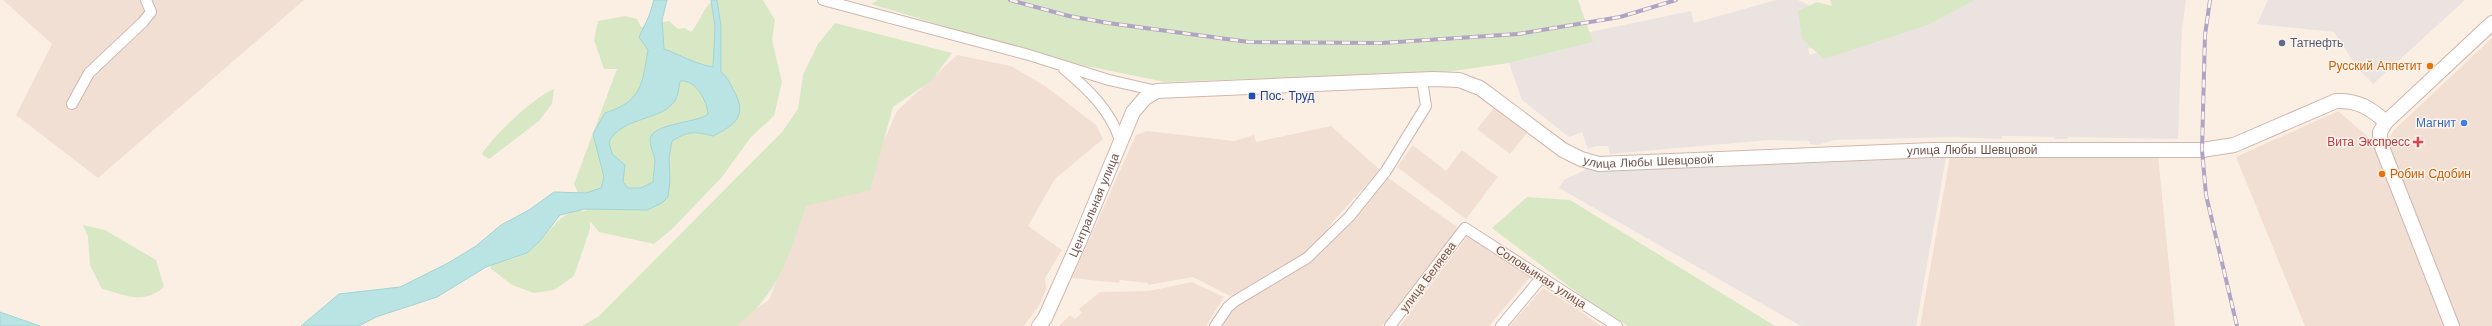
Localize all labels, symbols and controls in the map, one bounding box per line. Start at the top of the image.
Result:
place label: Татнефть [2290,36,2343,50]
marker: Татнефть [2277,38,2287,48]
place label: Русский Аппетит [2328,59,2422,73]
marker: Русский Аппетит [2425,61,2435,71]
place label: Пос. Труд [1260,89,1314,103]
marker: Пос. Труд [1247,91,1257,101]
place label: Магнит [2416,116,2456,130]
marker: Магнит [2459,118,2469,128]
place label: Вита Экспресс [2327,135,2410,149]
marker: Вита Экспресс [2413,137,2423,147]
street label: улица Любы Шевцовой [1907,143,2038,158]
street label: Центральная улица [1066,151,1122,259]
street label: улица Любы Шевцовой [1582,152,1714,171]
place label: Робин Сдобин [2390,167,2471,181]
marker: Робин Сдобин [2377,169,2387,179]
street label: улица Беляева [1397,239,1459,315]
street label: Соловьиная улица [1493,243,1589,312]

